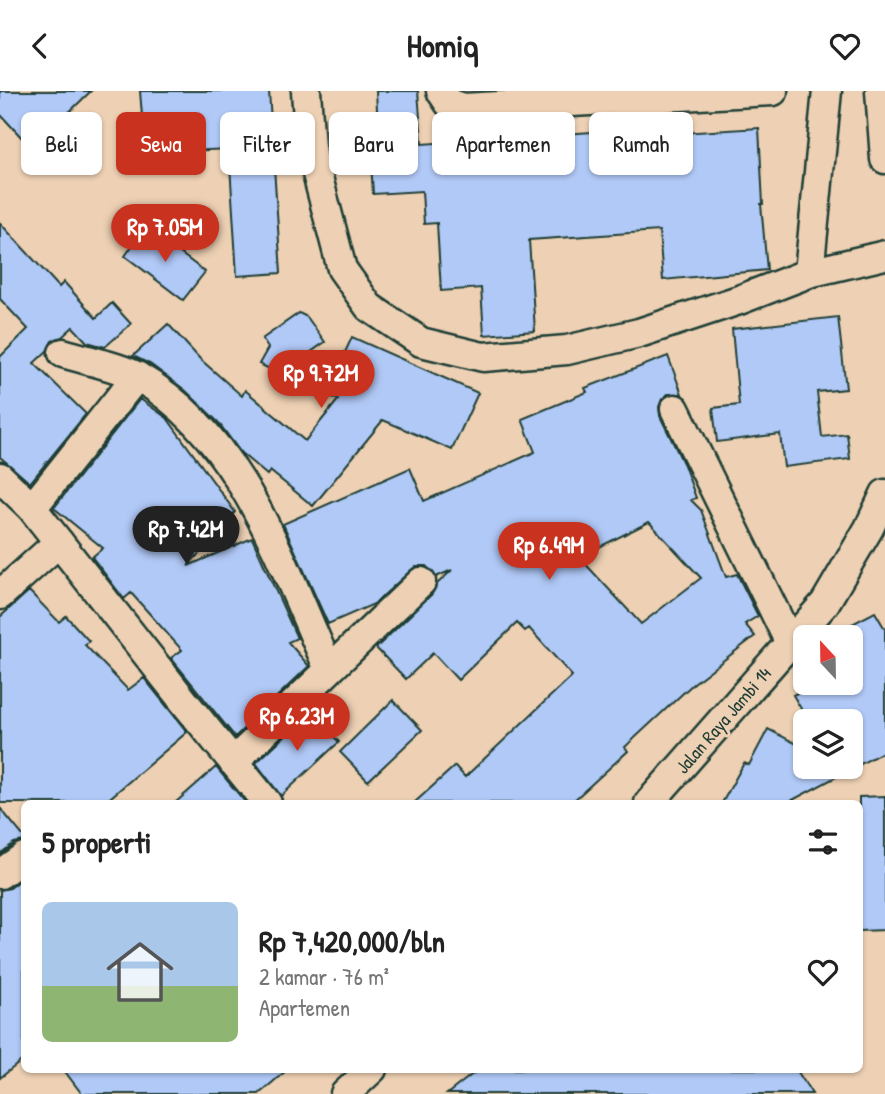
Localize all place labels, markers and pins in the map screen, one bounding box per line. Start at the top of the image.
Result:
pin: Rp 7.05M [93,205,237,264]
pin: Rp 9.72M [249,351,393,410]
pin: Rp 7.42M [114,507,258,566]
pin: Rp 6.49M [477,523,621,582]
pin: Rp 6.23M [225,693,369,753]

